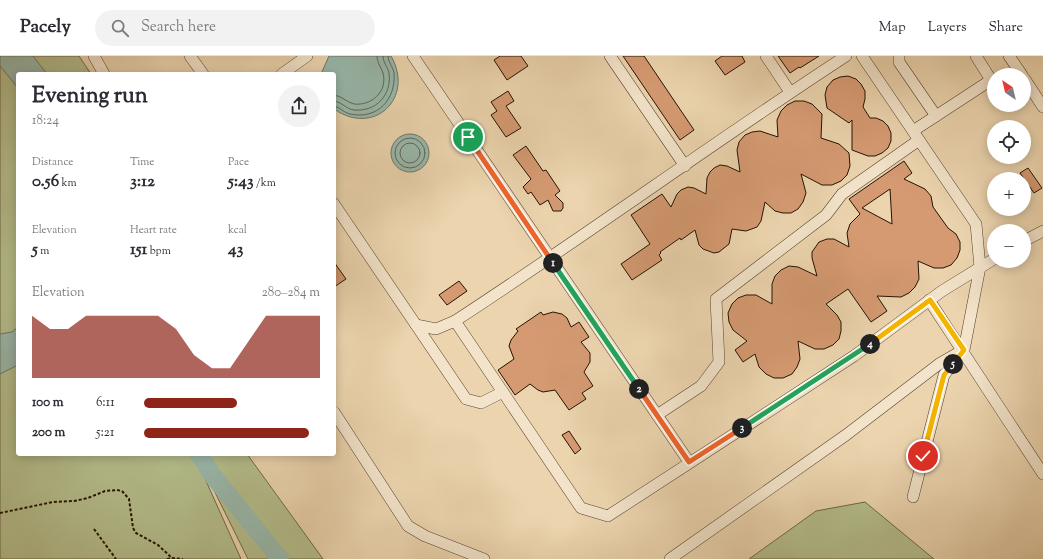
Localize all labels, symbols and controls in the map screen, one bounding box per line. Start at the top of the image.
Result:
search box [95,10,375,46]
text: Pacely [20,14,71,41]
icon: search [109,17,131,39]
text: Search here [141,17,216,38]
text: Map [879,18,906,38]
text: Layers [928,18,966,38]
text: Share [988,18,1023,38]
north arrow [987,68,1031,112]
map controls [987,68,1031,268]
text: Evening run [32,81,148,113]
button: share [278,85,320,127]
text: 18:24 [32,112,59,130]
pin [451,120,485,154]
button: locate [987,120,1031,164]
icon: arrive [457,126,479,148]
text: Distance [32,154,73,170]
text: Time [130,154,154,170]
text: Pace [228,154,249,170]
text: 0.56 [32,170,59,194]
text: 3:12 [130,170,155,194]
text: 5:43 [228,170,254,194]
button: + [987,172,1031,216]
text: km [59,175,77,191]
text: /km [254,175,276,191]
text: Elevation [32,222,77,238]
text: Heart rate [130,222,177,238]
text: kcal [228,222,247,238]
button: − [987,224,1031,268]
text: 5 [32,238,38,262]
text: 151 [130,238,147,262]
text: 43 [228,238,243,262]
text: m [38,243,49,259]
text: bpm [147,243,171,259]
pin: 1 [543,253,563,273]
text: 1 [551,255,555,271]
text: Elevation [32,284,85,302]
text: 280–284 m [262,284,320,302]
pin: 4 [860,334,880,354]
text: 4 [867,336,873,352]
pin: 5 [943,354,963,374]
text: 5 [951,356,955,372]
pin: 2 [629,379,649,399]
text: 2 [636,381,642,397]
text: 100 m [32,394,64,412]
text: 6:11 [96,394,115,412]
pin: 3 [732,418,752,438]
text: 3 [740,420,744,436]
text: 200 m [32,424,65,442]
text: 5:21 [96,424,114,442]
pin [906,439,940,473]
icon: check [912,445,934,467]

